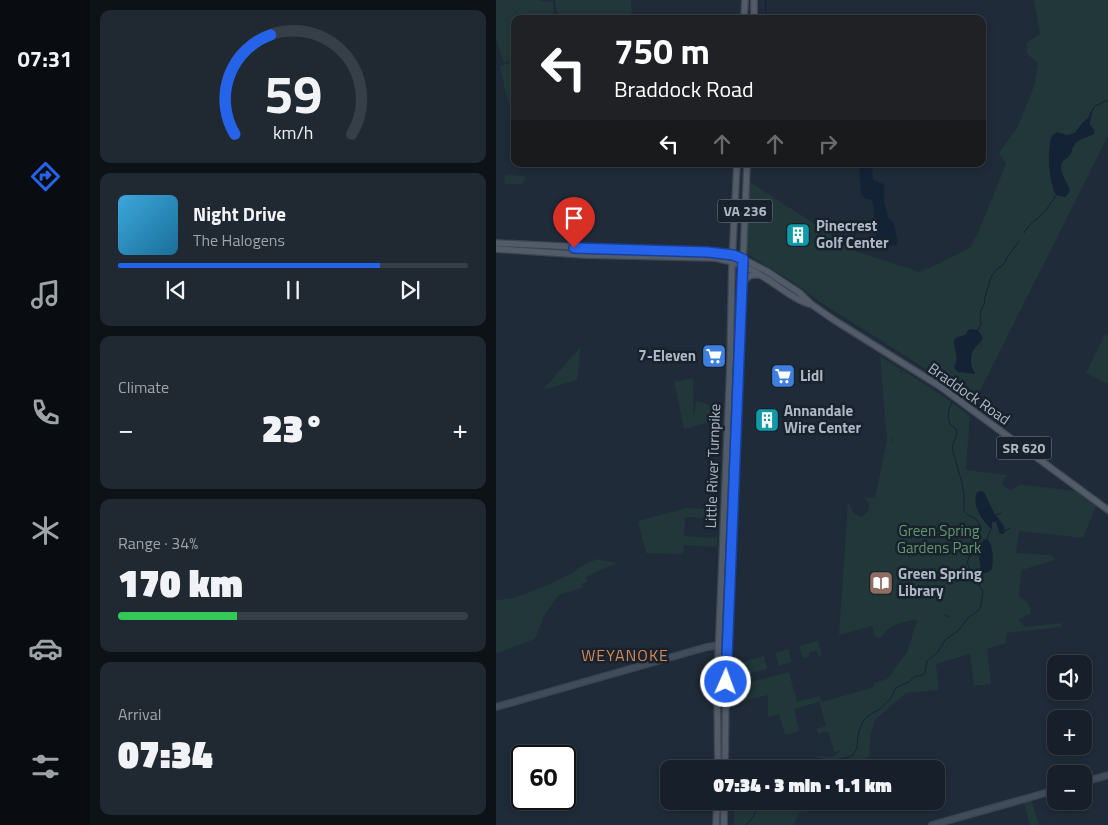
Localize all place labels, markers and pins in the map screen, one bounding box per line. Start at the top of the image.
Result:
pin [553,197,595,248]
place label: Pinecrest Golf Center [816,214,889,254]
building icon: Pinecrest Golf Center [785,222,811,248]
supermarket icon: 7-Eleven [701,343,727,369]
place label: 7-Eleven [638,344,696,367]
supermarket icon: Lidl [770,363,796,389]
place label: Lidl [800,364,823,387]
place label: Annandale Wire Center [784,399,861,439]
building icon: Annandale Wire Center [754,407,780,433]
place label: Green Spring Library [898,562,982,602]
library icon: Green Spring Library [868,570,894,596]

